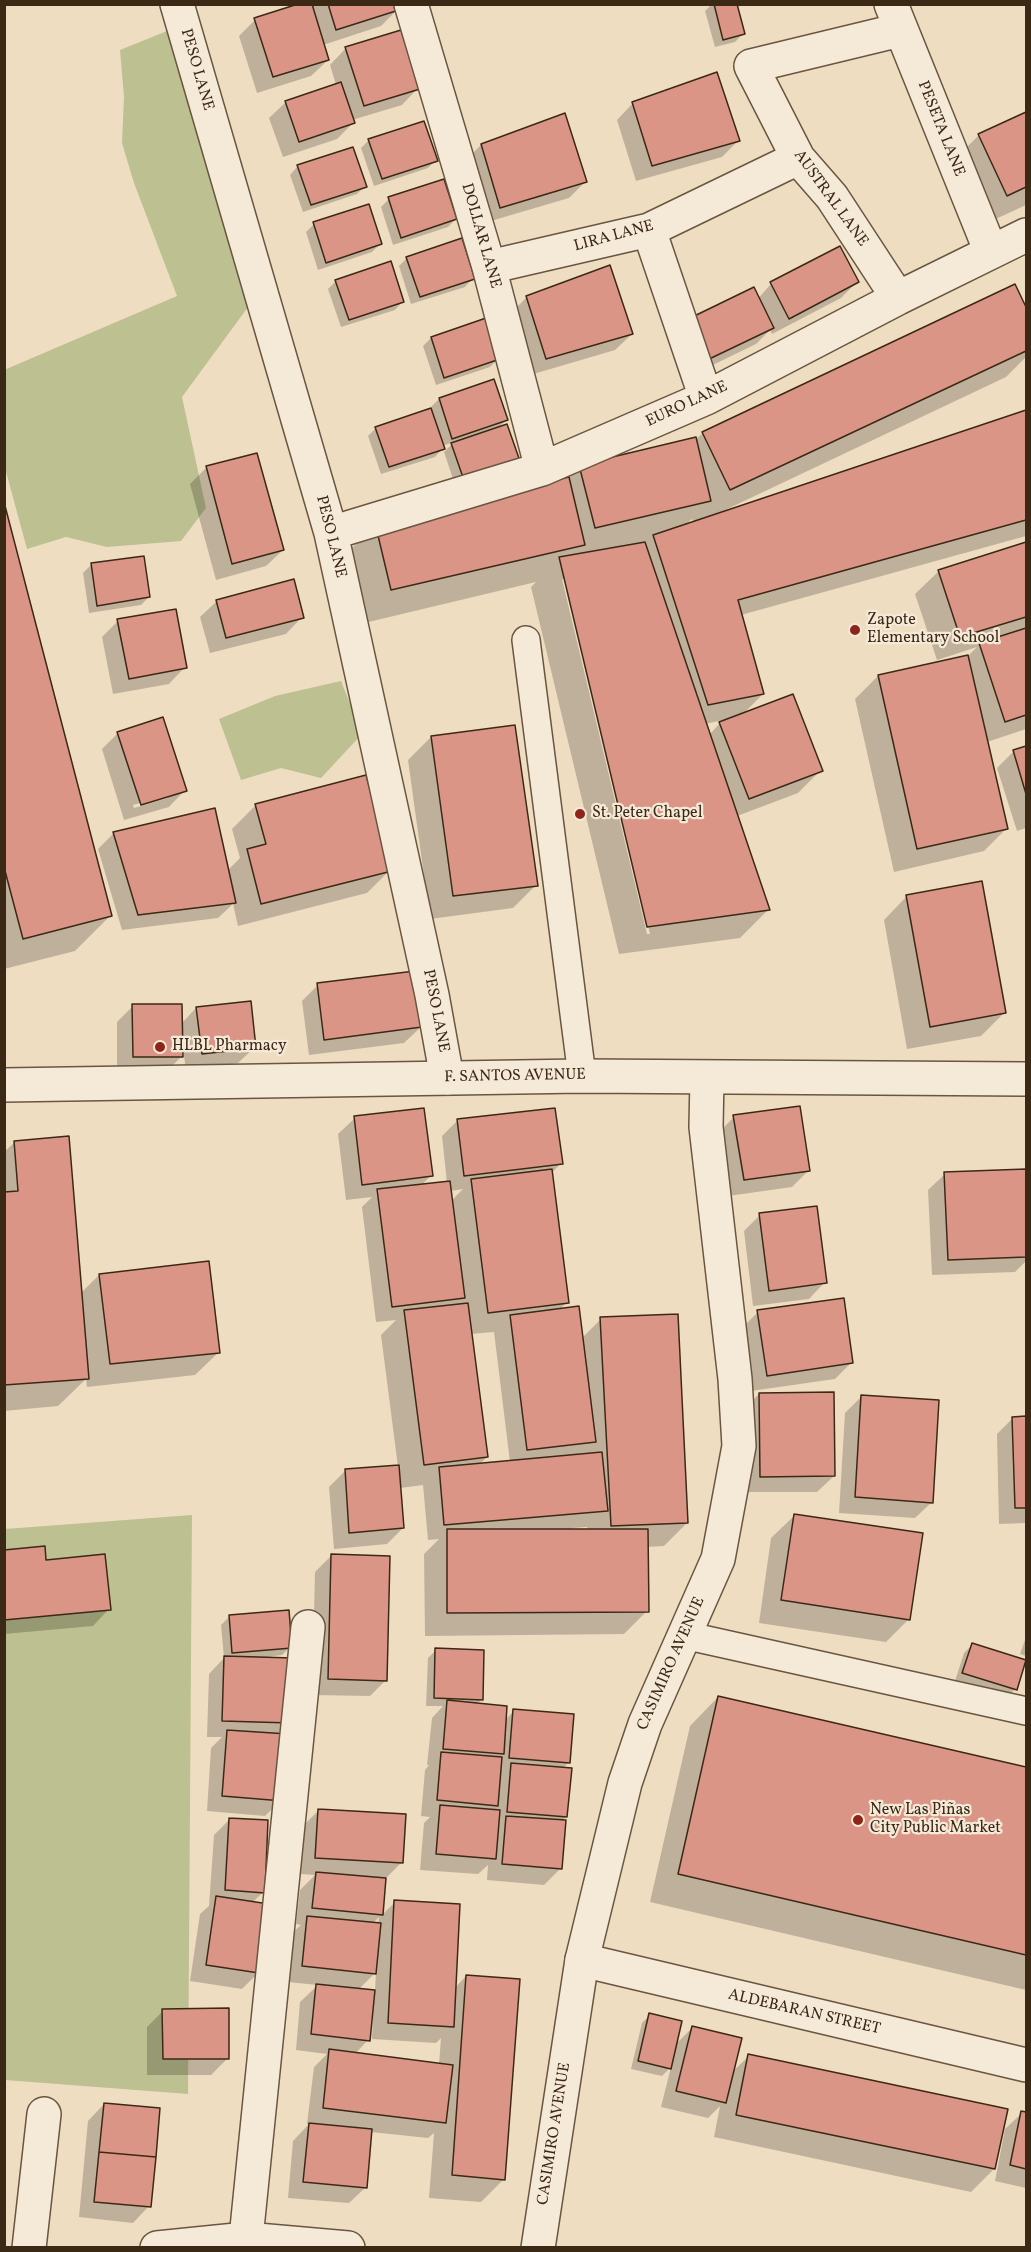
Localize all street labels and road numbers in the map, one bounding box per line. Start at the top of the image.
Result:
street label: PESO LANE [175,27,217,113]
street label: PESETA LANE [912,78,968,180]
street label: AUSTRAL LANE [789,147,871,251]
street label: DOLLAR LANE [456,181,504,291]
street label: LIRA LANE [572,217,656,257]
street label: EURO LANE [643,378,731,432]
street label: PESO LANE [310,494,350,580]
street label: PESO LANE [418,968,452,1054]
street label: F. SANTOS AVENUE [444,1066,586,1088]
street label: CASIMIRO AVENUE [634,1594,710,1734]
street label: ALDEBARAN STREET [726,1986,882,2040]
street label: CASIMIRO AVENUE [534,2061,576,2207]

